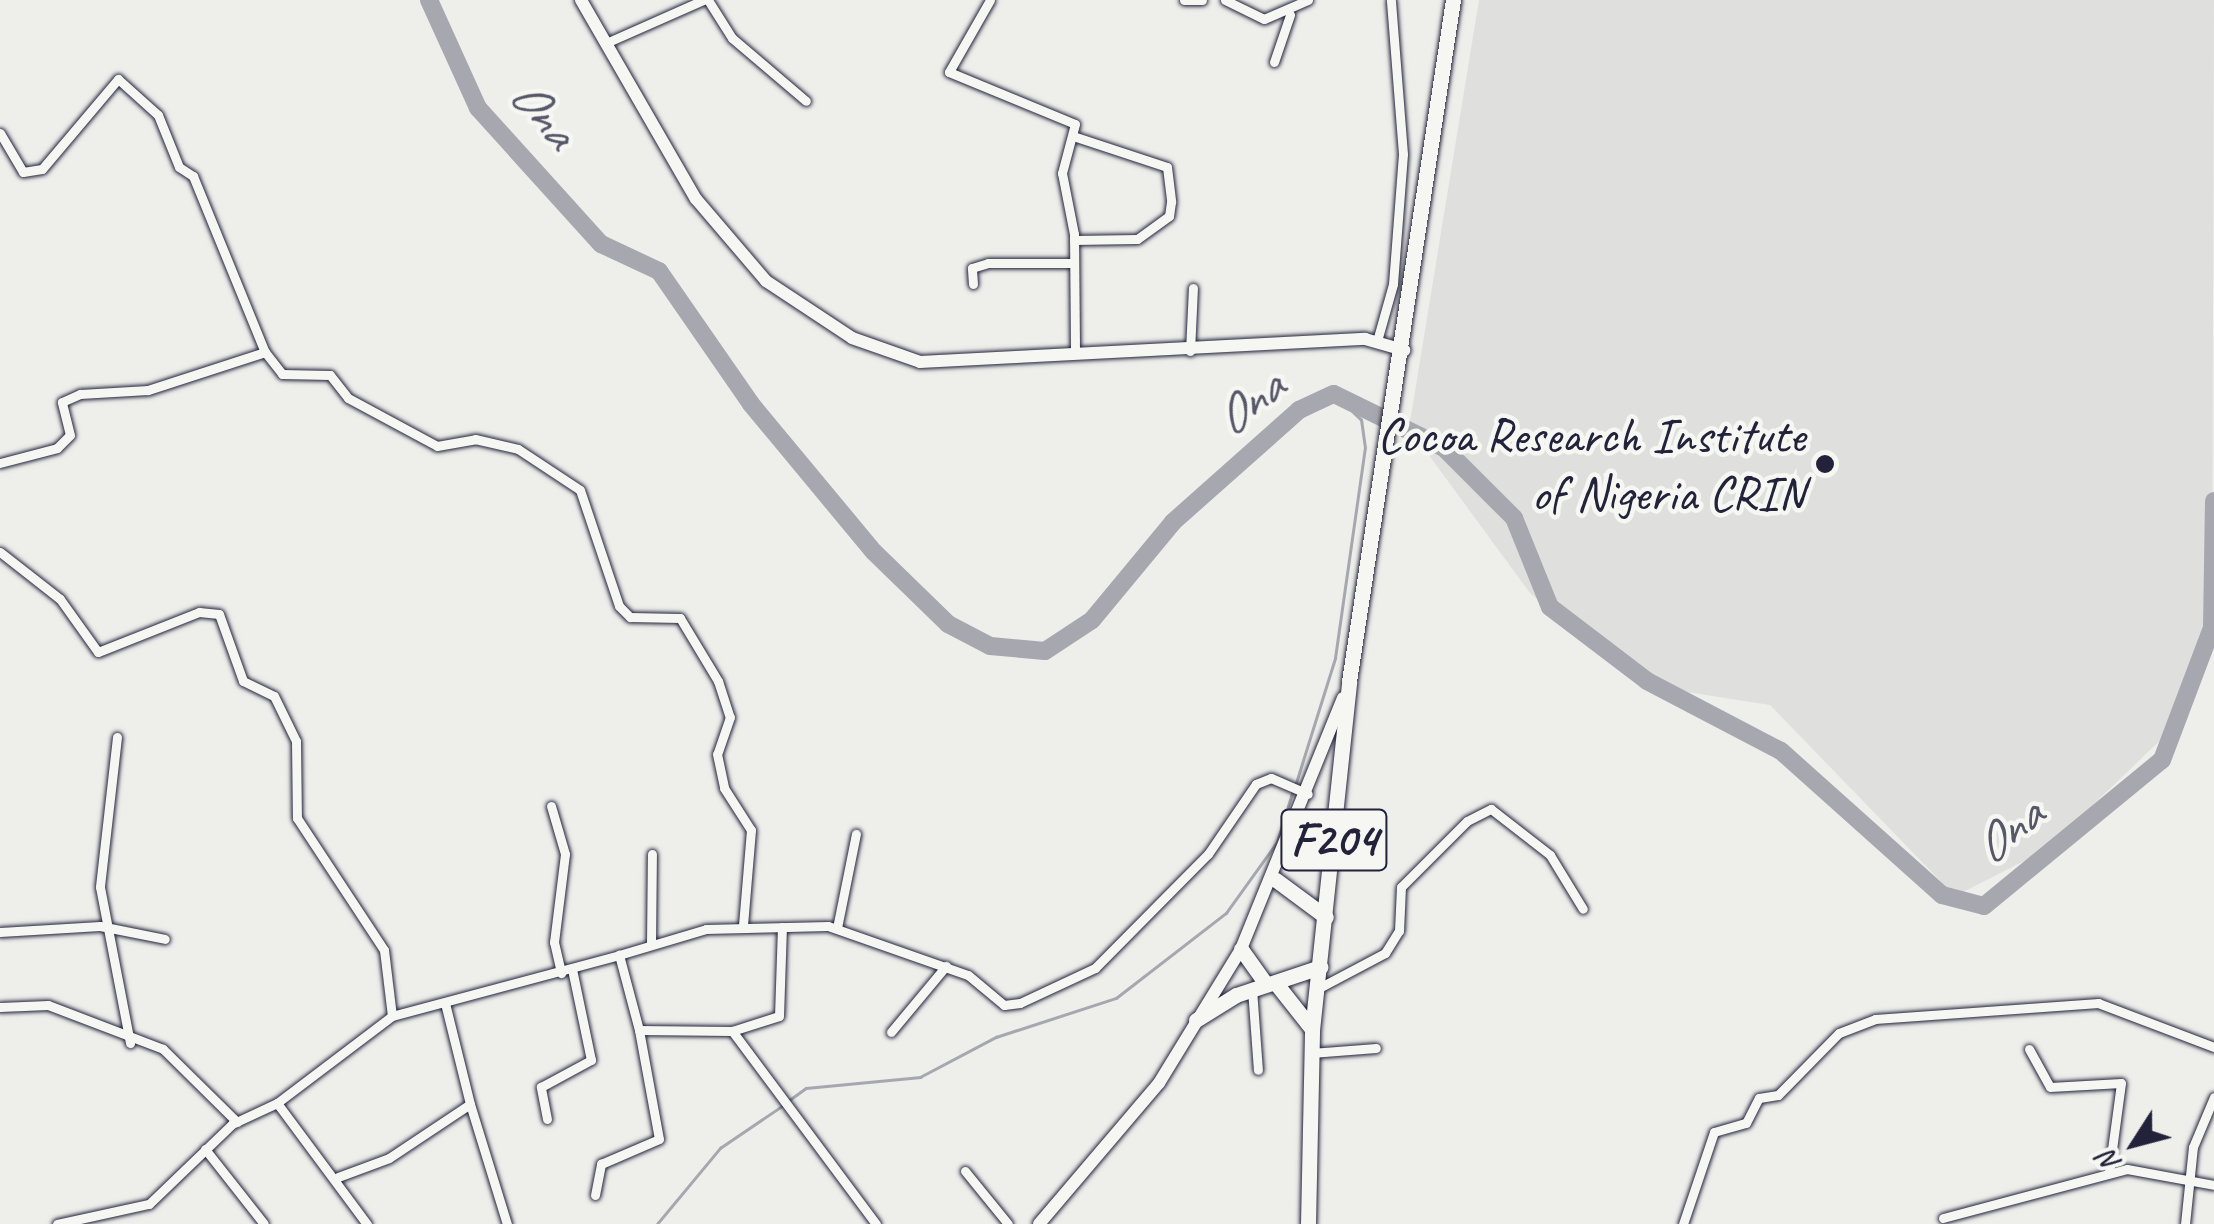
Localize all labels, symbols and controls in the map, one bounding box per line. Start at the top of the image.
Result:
water label: Ona [496,65,590,161]
water label: Ona [1201,356,1297,450]
place label: Cocoa Research Institute of Nigeria CRIN [1375,405,1805,522]
marker: Cocoa Research Institute of Nigeria CRIN [1814,453,1836,475]
water label: Ona [1960,784,2056,878]
road number: F204 [1279,797,1389,883]
north arrow [2084,1094,2184,1194]
text: N [2090,1145,2129,1179]

